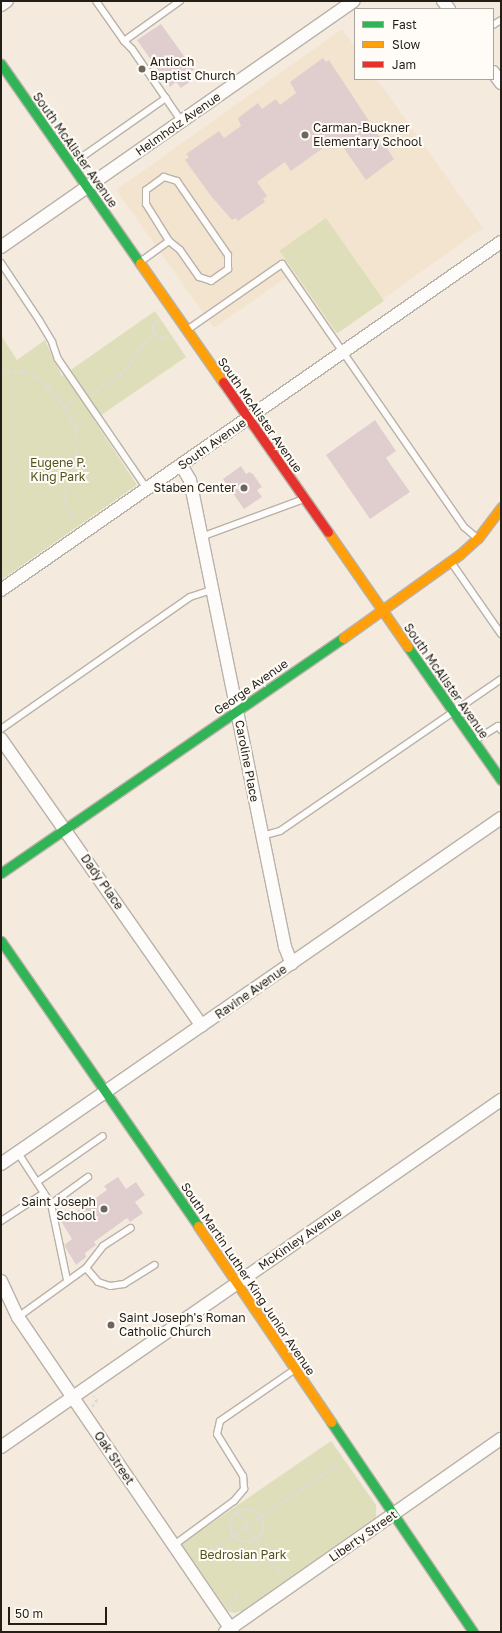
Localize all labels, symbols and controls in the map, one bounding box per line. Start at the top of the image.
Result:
legend [354,8,494,80]
text: Fast [392,17,417,32]
text: Slow [392,37,420,52]
place label: Antioch Baptist Church [150,55,236,83]
text: Jam [392,57,416,72]
marker: Antioch Baptist Church [137,64,147,74]
street label: Helmholz Avenue [133,89,223,159]
street label: South McAlister Avenue [30,90,120,210]
place label: Carman-Buckner Elementary School [313,121,422,149]
marker: Carman-Buckner Elementary School [300,130,310,140]
street label: South McAlister Avenue [215,355,305,475]
street label: South Avenue [175,415,249,473]
park label: Eugene P. King Park [30,456,86,484]
place label: Staben Center [153,481,236,495]
marker: Staben Center [239,483,249,493]
street label: South McAlister Avenue [401,621,491,741]
street label: George Avenue [211,656,291,718]
street label: Caroline Place [232,719,262,803]
street label: Dady Place [78,852,126,912]
street label: Ravine Avenue [212,962,290,1022]
street label: South Martin Luther King Junior Avenue [178,1180,318,1378]
place label: Saint Joseph School [21,1195,96,1223]
marker: Saint Joseph School [99,1204,109,1214]
street label: McKinley Avenue [256,1205,344,1273]
place label: Saint Joseph's Roman Catholic Church [119,1311,246,1339]
marker: Saint Joseph's Roman Catholic Church [106,1320,116,1330]
street label: Oak Street [91,1429,137,1487]
street label: Liberty Street [326,1507,400,1565]
park label: Bedrosian Park [200,1548,286,1562]
scale bar [10,1599,109,1625]
text: 50 m [15,1606,43,1621]

